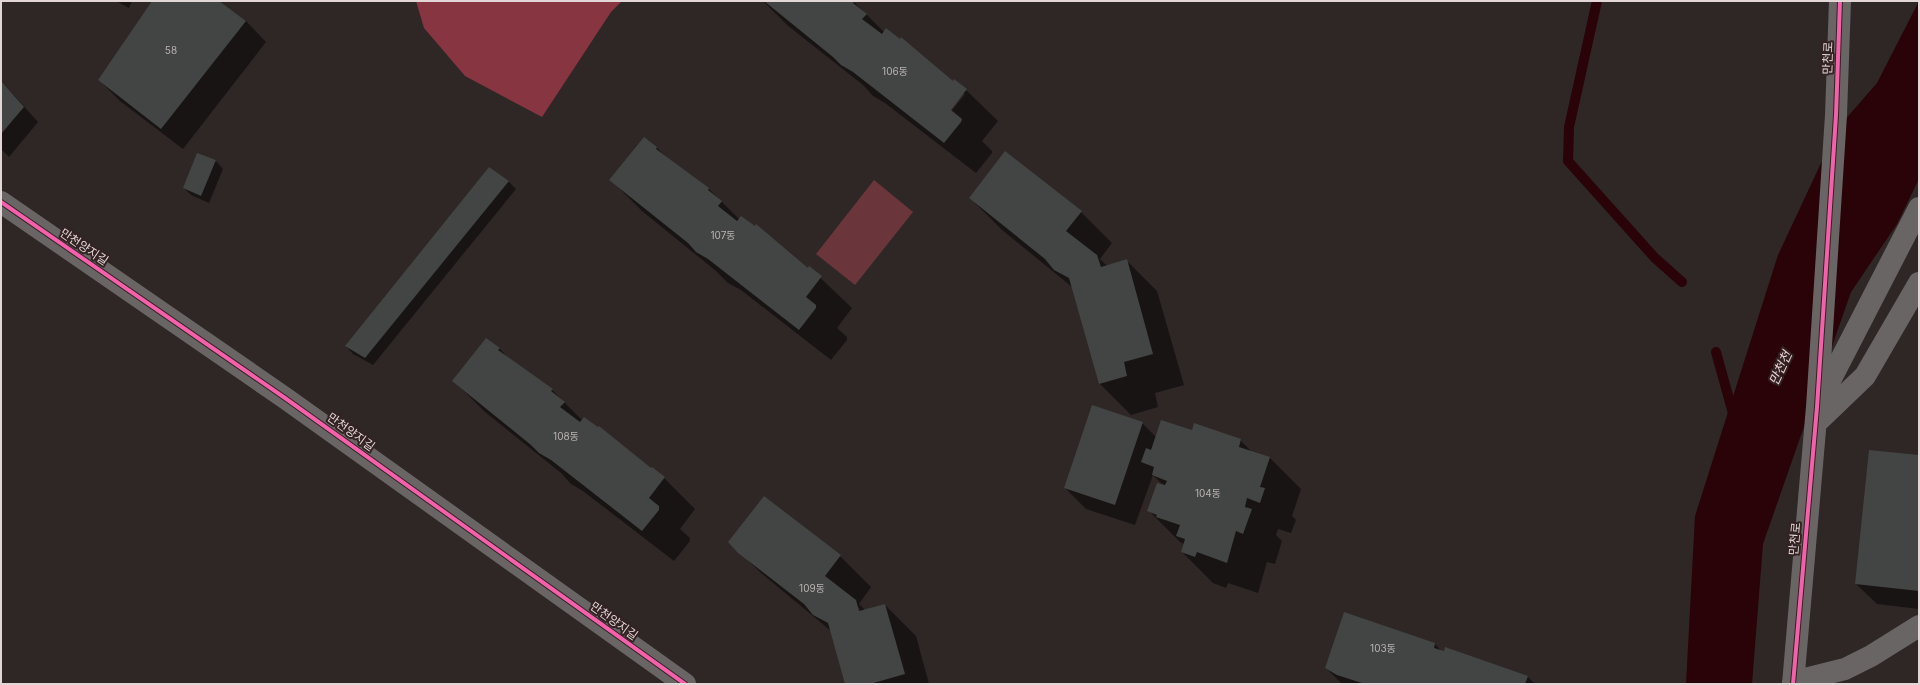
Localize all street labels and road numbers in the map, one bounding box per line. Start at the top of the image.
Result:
street label: 만천로 [1819,41,1836,75]
street label: 만천양지길 [57,225,111,268]
street label: 만천양지길 [325,409,378,454]
street label: 만천로 [1786,522,1803,556]
street label: 만천양지길 [588,598,641,643]

